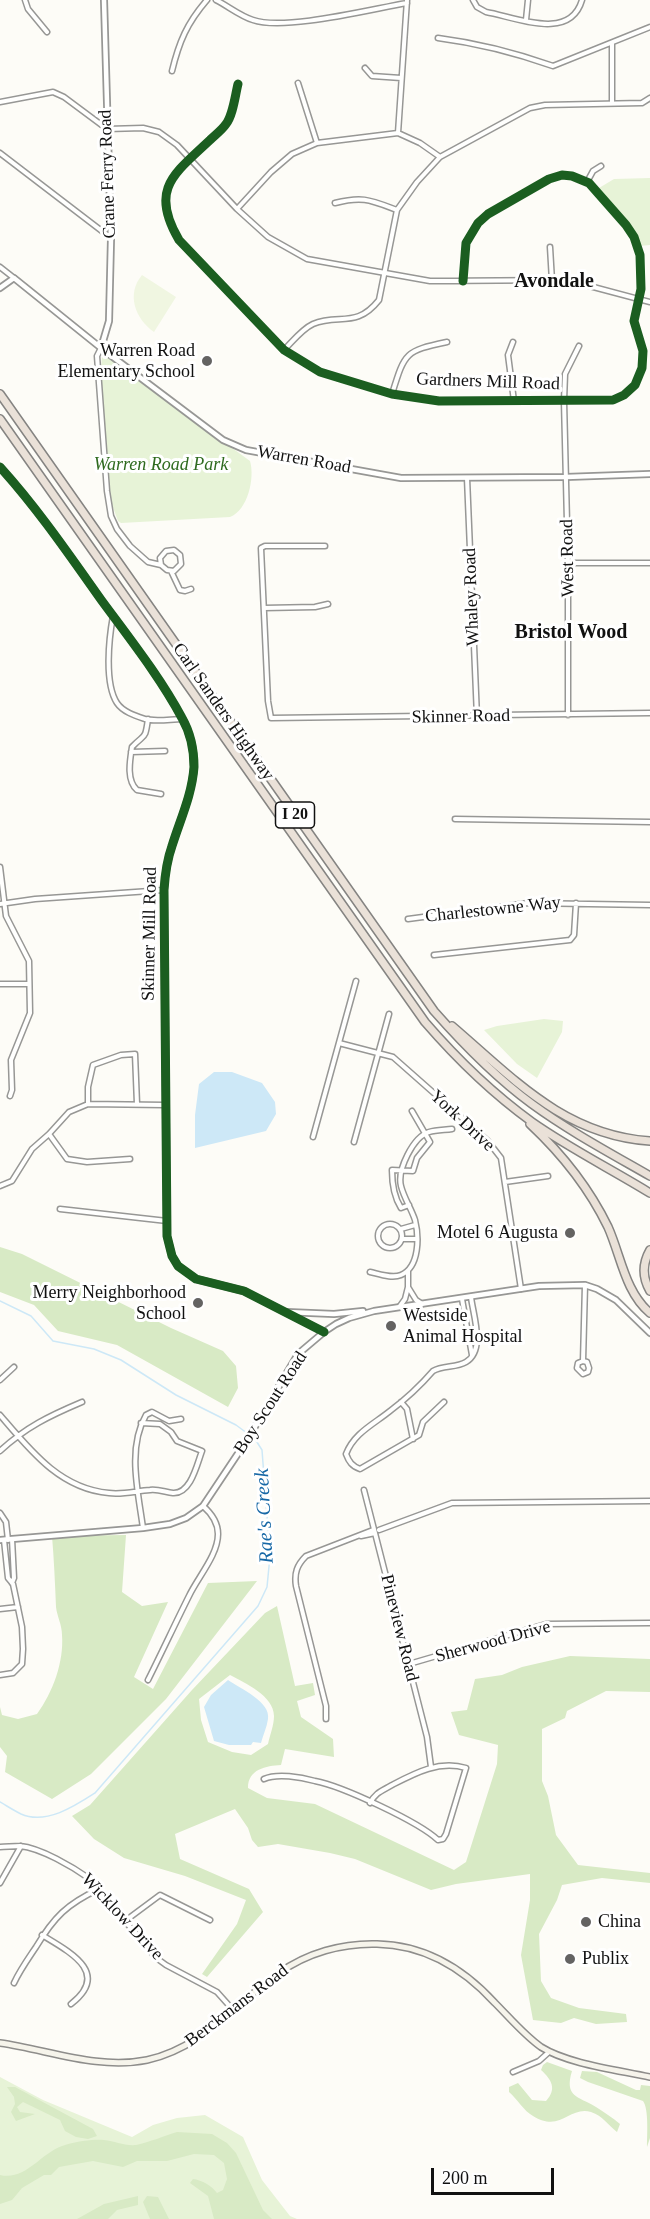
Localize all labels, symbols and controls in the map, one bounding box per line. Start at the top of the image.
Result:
street label: Crane Ferry Road [95,109,121,239]
district label: Avondale [514,270,594,294]
place label: Warren Road Elementary School [58,340,195,382]
marker: Warren Road Elementary School [200,354,214,368]
street label: Gardners Mill Road [416,369,560,395]
street label: Warren Road [255,441,353,479]
park label: Warren Road Park [94,454,228,476]
street label: West Road [557,519,579,597]
street label: Whaley Road [459,547,485,647]
district label: Bristol Wood [515,621,627,645]
street label: Carl Sanders Highway [167,639,279,785]
street label: Skinner Road [412,705,510,729]
road number: I 20 [276,802,314,828]
street label: Skinner Mill Road [138,867,162,1001]
street label: Charlestowne Way [424,892,562,928]
street label: York Drive [425,1086,499,1156]
place label: Motel 6 Augusta [437,1222,558,1244]
marker: Motel 6 Augusta [563,1226,577,1240]
place label: Merry Neighborhood School [33,1282,186,1324]
marker: Merry Neighborhood School [191,1296,205,1310]
place label: Westside Animal Hospital [403,1305,522,1348]
marker: Westside Animal Hospital [384,1319,398,1333]
street label: Boy Scout Road [230,1348,312,1458]
water label: Rae's Creek [251,1468,279,1564]
street label: Pineview Road [375,1572,423,1684]
street label: Sherwood Drive [433,1616,553,1668]
street label: Wicklow Drive [76,1869,168,1965]
place label: China [598,1911,641,1933]
marker: China [579,1915,593,1929]
place label: Publix [582,1948,629,1970]
marker: Publix [563,1952,577,1966]
street label: Berckmans Road [181,1960,293,2052]
scale bar [434,2156,557,2194]
text: 200 m [442,2168,488,2188]

